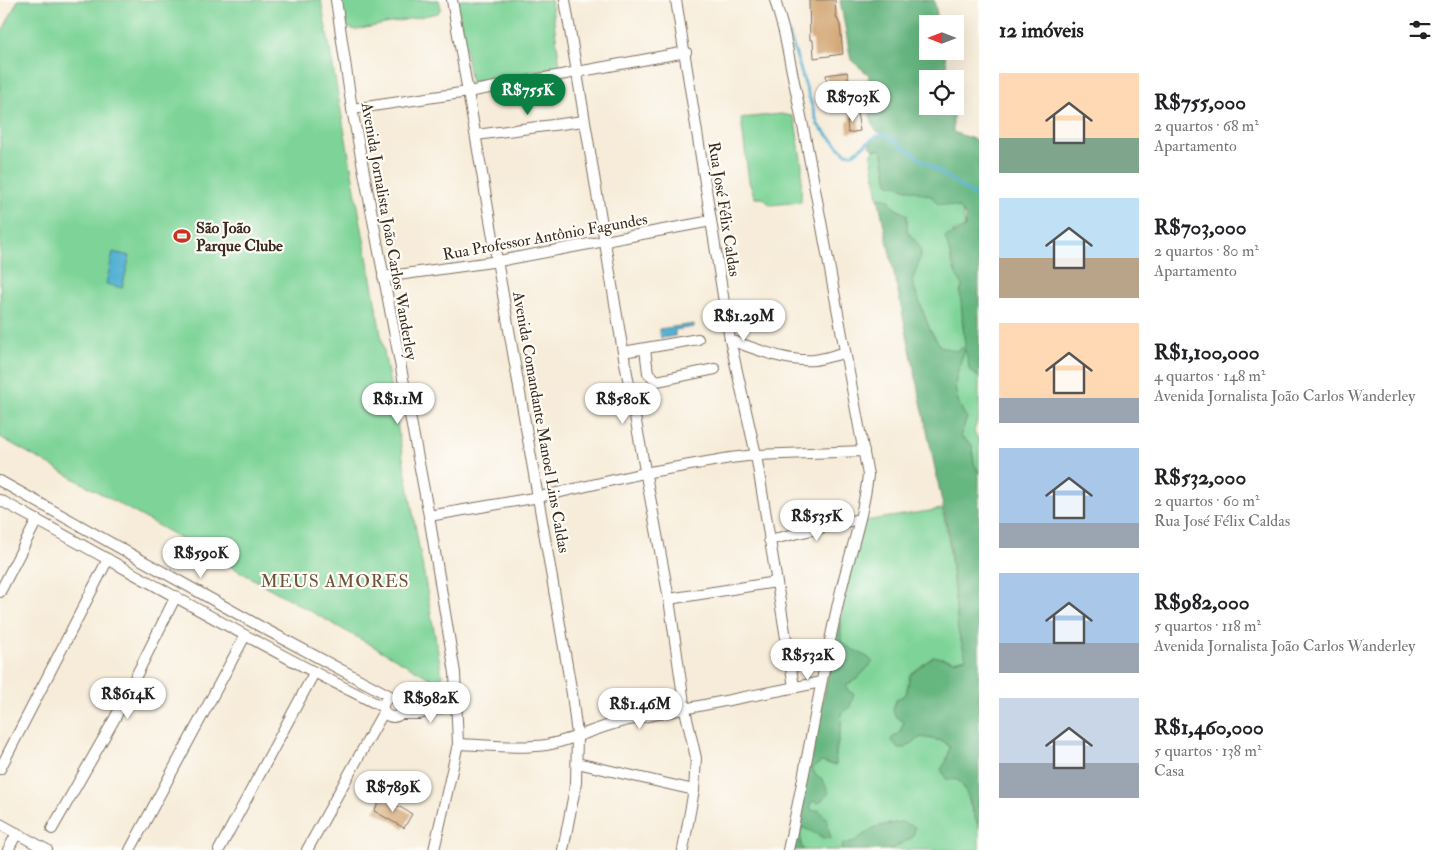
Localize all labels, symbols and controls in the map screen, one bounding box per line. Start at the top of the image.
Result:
north arrow [919,15,964,60]
map controls [919,15,964,115]
icon: filters [1406,16,1434,44]
text: 12 imóveis [999,17,1084,44]
button: locate [919,70,964,115]
pin: R$755K [487,74,569,116]
text: R$755K [501,80,555,100]
pin: R$703K [812,80,894,123]
text: R$703K [826,87,880,107]
text: R$755,000 [1154,89,1246,116]
icon: home [1039,93,1099,153]
street label: Avenida Jornalista João Carlos Wanderley [355,100,422,363]
text: 2 quartos · 68 m² [1154,116,1259,136]
text: Apartamento [1154,136,1237,156]
street label: Rua José Félix Caldas [702,140,745,278]
street label: Rua Professor Antônio Fagundes [441,209,649,265]
text: R$703,000 [1154,214,1247,241]
place label: São João Parque Clube [196,218,283,257]
icon: home [1039,218,1099,278]
sports icon: São João Parque Clube [172,226,192,246]
text: 2 quartos · 80 m² [1154,241,1259,261]
text: Apartamento [1154,261,1237,281]
street label: Avenida Comandante Manoel Lins Caldas [508,289,574,554]
pin: R$1.29M [698,300,790,342]
text: R$1.29M [713,306,775,326]
text: R$1,100,000 [1154,339,1260,366]
icon: home [1039,343,1099,403]
text: 4 quartos · 148 m² [1154,366,1266,386]
pin: R$1.1M [357,382,439,425]
pin: R$580K [582,382,664,425]
text: Avenida Jornalista João Carlos Wanderley [1154,386,1415,406]
text: R$1.1M [373,389,423,409]
text: R$580K [596,389,650,409]
text: R$532,000 [1154,464,1246,491]
icon: home [1039,468,1099,528]
text: 2 quartos · 60 m² [1154,491,1259,511]
pin: R$535K [776,500,858,542]
text: R$535K [791,506,843,526]
text: Rua José Félix Caldas [1154,511,1290,531]
pin: R$590K [160,536,242,579]
text: R$590K [173,543,229,563]
district label: MEUS AMORES [260,570,410,593]
text: R$982,000 [1154,589,1249,616]
icon: home [1039,593,1099,653]
text: 5 quartos · 118 m² [1154,616,1261,636]
text: Avenida Jornalista João Carlos Wanderley [1154,636,1415,656]
pin: R$532K [767,638,849,681]
text: R$532K [782,645,834,665]
pin: R$614K [87,678,169,720]
pin: R$982K [390,682,472,724]
text: R$614K [101,684,155,704]
text: R$982K [403,688,459,708]
pin: R$1.46M [594,688,686,730]
text: R$1.46M [609,694,671,714]
text: R$1,460,000 [1154,714,1264,741]
icon: home [1039,718,1099,778]
text: 5 quartos · 138 m² [1154,741,1261,761]
text: Casa [1154,761,1184,781]
pin: R$789K [352,770,434,813]
text: R$789K [366,777,420,797]

